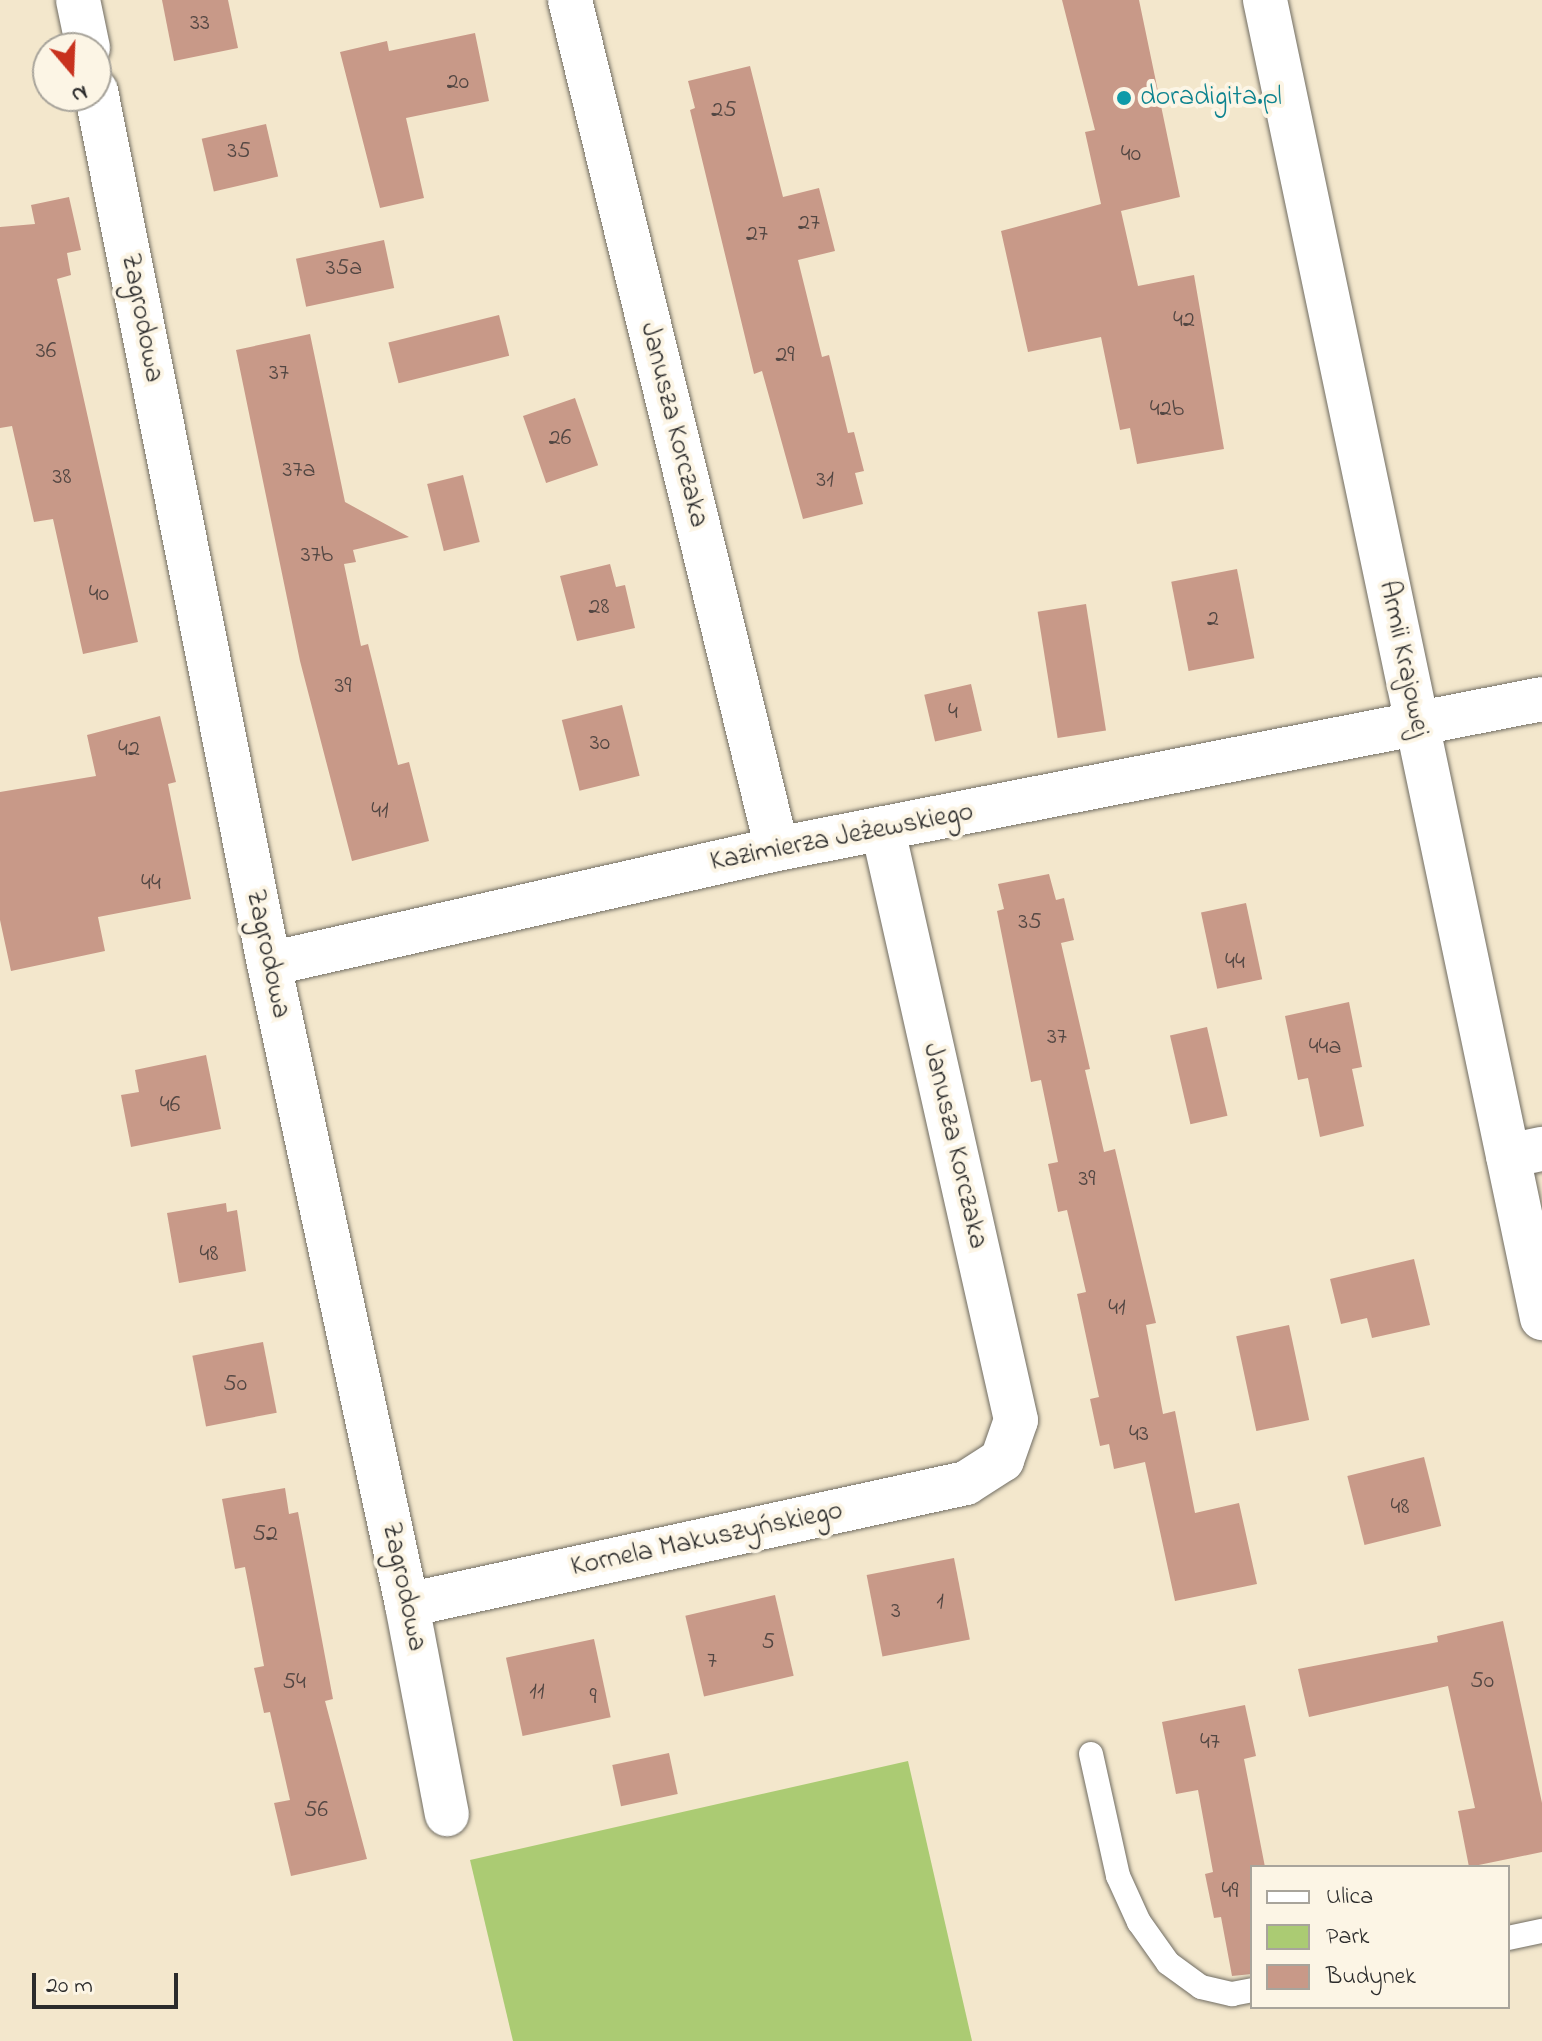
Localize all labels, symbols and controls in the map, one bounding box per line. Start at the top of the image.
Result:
house number: 33 [190,10,210,38]
north arrow [32,32,112,112]
house number: 20 [447,69,469,97]
text: N [67,75,91,110]
place label: doradigita.pl [1140,81,1282,115]
marker: doradigita.pl [1115,89,1133,107]
house number: 25 [711,97,737,125]
house number: 35 [227,138,251,166]
house number: 40 [1121,141,1141,169]
house number: 27 [798,210,820,238]
house number: 27 [746,221,768,249]
street label: Zagrodowa [112,251,170,385]
house number: 35a [326,255,362,283]
house number: 42 [1173,307,1195,335]
street label: Janusza Korczaka [631,319,715,531]
house number: 36 [36,338,56,366]
house number: 29 [775,342,795,370]
house number: 37 [269,360,289,388]
house number: 42b [1150,396,1184,424]
house number: 26 [549,425,571,453]
house number: 37a [283,457,315,485]
house number: 38 [53,464,71,492]
house number: 31 [816,467,834,495]
house number: 37b [301,542,333,570]
street label: Armii Krajowej [1370,578,1436,740]
house number: 40 [89,581,109,609]
house number: 28 [589,594,609,622]
house number: 2 [1207,606,1219,634]
house number: 39 [334,673,352,701]
house number: 4 [948,699,958,727]
house number: 30 [590,730,610,758]
house number: 42 [118,736,140,764]
street label: Kazimierza Jeżewskiego [708,796,976,880]
house number: 41 [371,798,389,826]
house number: 44 [141,870,161,898]
street label: Zagrodowa [237,887,297,1021]
house number: 35 [1018,909,1042,937]
house number: 44 [1225,949,1245,977]
house number: 37 [1047,1024,1067,1052]
house number: 44a [1309,1034,1341,1062]
street label: Janusza Korczaka [914,1040,994,1252]
house number: 46 [160,1092,180,1120]
house number: 39 [1078,1166,1096,1194]
house number: 48 [200,1241,218,1269]
house number: 41 [1108,1295,1126,1323]
house number: 50 [223,1371,247,1399]
house number: 43 [1129,1421,1149,1449]
house number: 48 [1391,1494,1409,1522]
street label: Kornela Makuszyńskiego [568,1495,846,1585]
street label: Zagrodowa [373,1520,433,1654]
house number: 52 [252,1521,278,1549]
house number: 1 [936,1589,944,1617]
house number: 3 [891,1598,901,1626]
house number: 5 [761,1629,775,1657]
house number: 7 [707,1648,717,1676]
house number: 50 [1470,1668,1494,1696]
house number: 54 [282,1669,306,1697]
house number: 11 [529,1679,545,1707]
house number: 9 [589,1684,597,1712]
house number: 47 [1200,1729,1220,1757]
house number: 56 [304,1797,328,1825]
legend [1250,1865,1510,2009]
house number: 49 [1221,1878,1239,1906]
text: Ulica [1326,1880,1373,1915]
text: Park [1326,1920,1369,1955]
scale bar [36,1957,182,2007]
text: Budynek [1326,1960,1416,1995]
text: 20 m [46,1969,93,2004]

